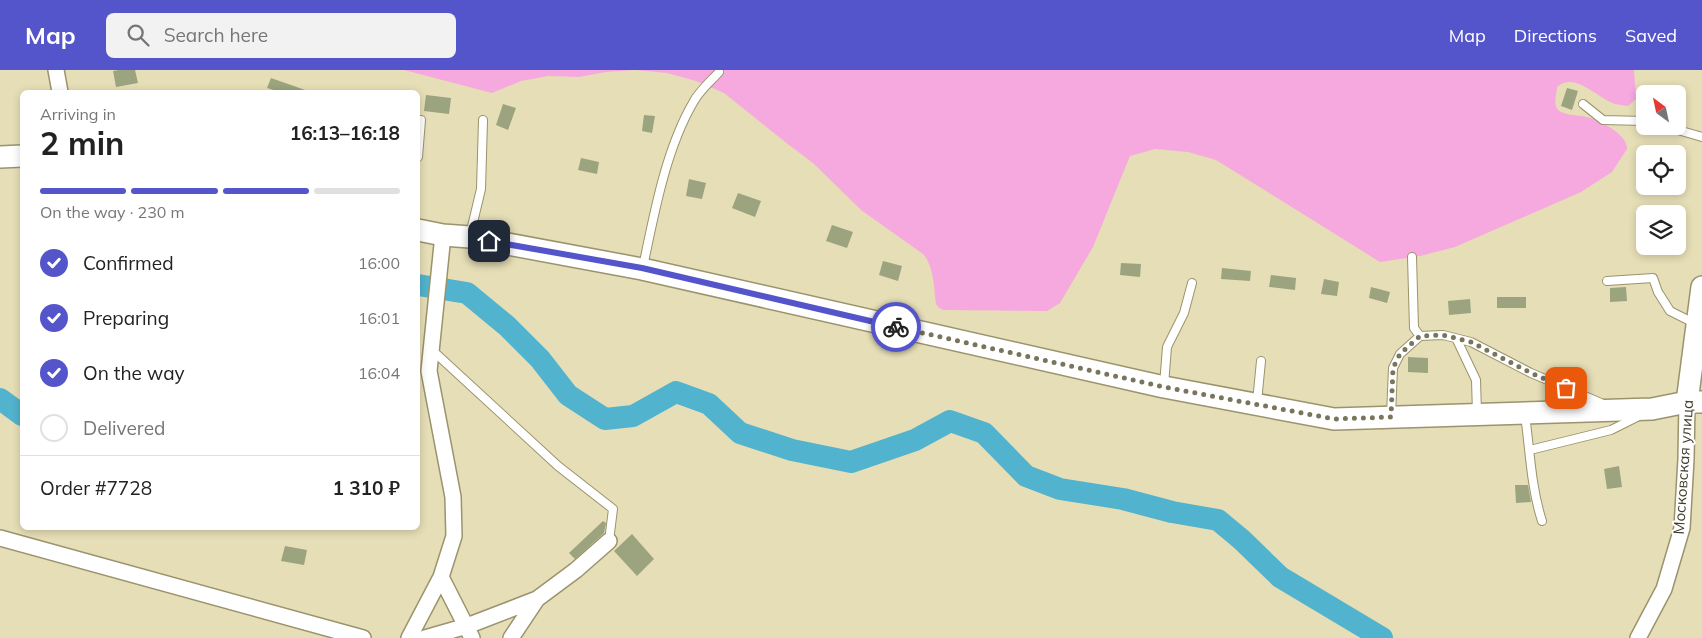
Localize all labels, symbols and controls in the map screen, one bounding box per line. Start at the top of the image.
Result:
search box [106,13,456,58]
text: Map [25,20,76,50]
icon: search [124,21,152,49]
text: Search here [164,23,268,47]
text: Map [1449,24,1486,47]
text: Directions [1514,24,1597,47]
text: Saved [1625,24,1677,47]
north arrow [1636,85,1686,135]
map controls [1636,85,1686,255]
text: Arriving in [40,104,116,124]
text: 16:13–16:18 [290,121,400,145]
text: 2 min [40,123,124,163]
button: locate [1636,145,1686,195]
text: On the way · 230 m [40,202,185,222]
button: layers [1636,205,1686,255]
pin [468,220,510,262]
icon: home [475,227,503,255]
icon: check [40,249,68,277]
text: Confirmed [83,251,174,275]
text: 16:00 [358,253,400,273]
courier [871,302,921,352]
icon: check [40,304,68,332]
text: Preparing [83,306,169,330]
text: 16:01 [358,308,400,328]
icon: bike [882,313,910,341]
icon: check [40,359,68,387]
text: On the way [83,361,185,385]
text: 16:04 [358,363,400,383]
pin [1545,367,1587,409]
icon: bag [1552,374,1580,402]
street label: Московская улица [1669,399,1697,535]
text: Delivered [83,416,165,440]
text: Order #7728 [40,476,152,500]
text: 1 310 ₽ [333,476,400,500]

